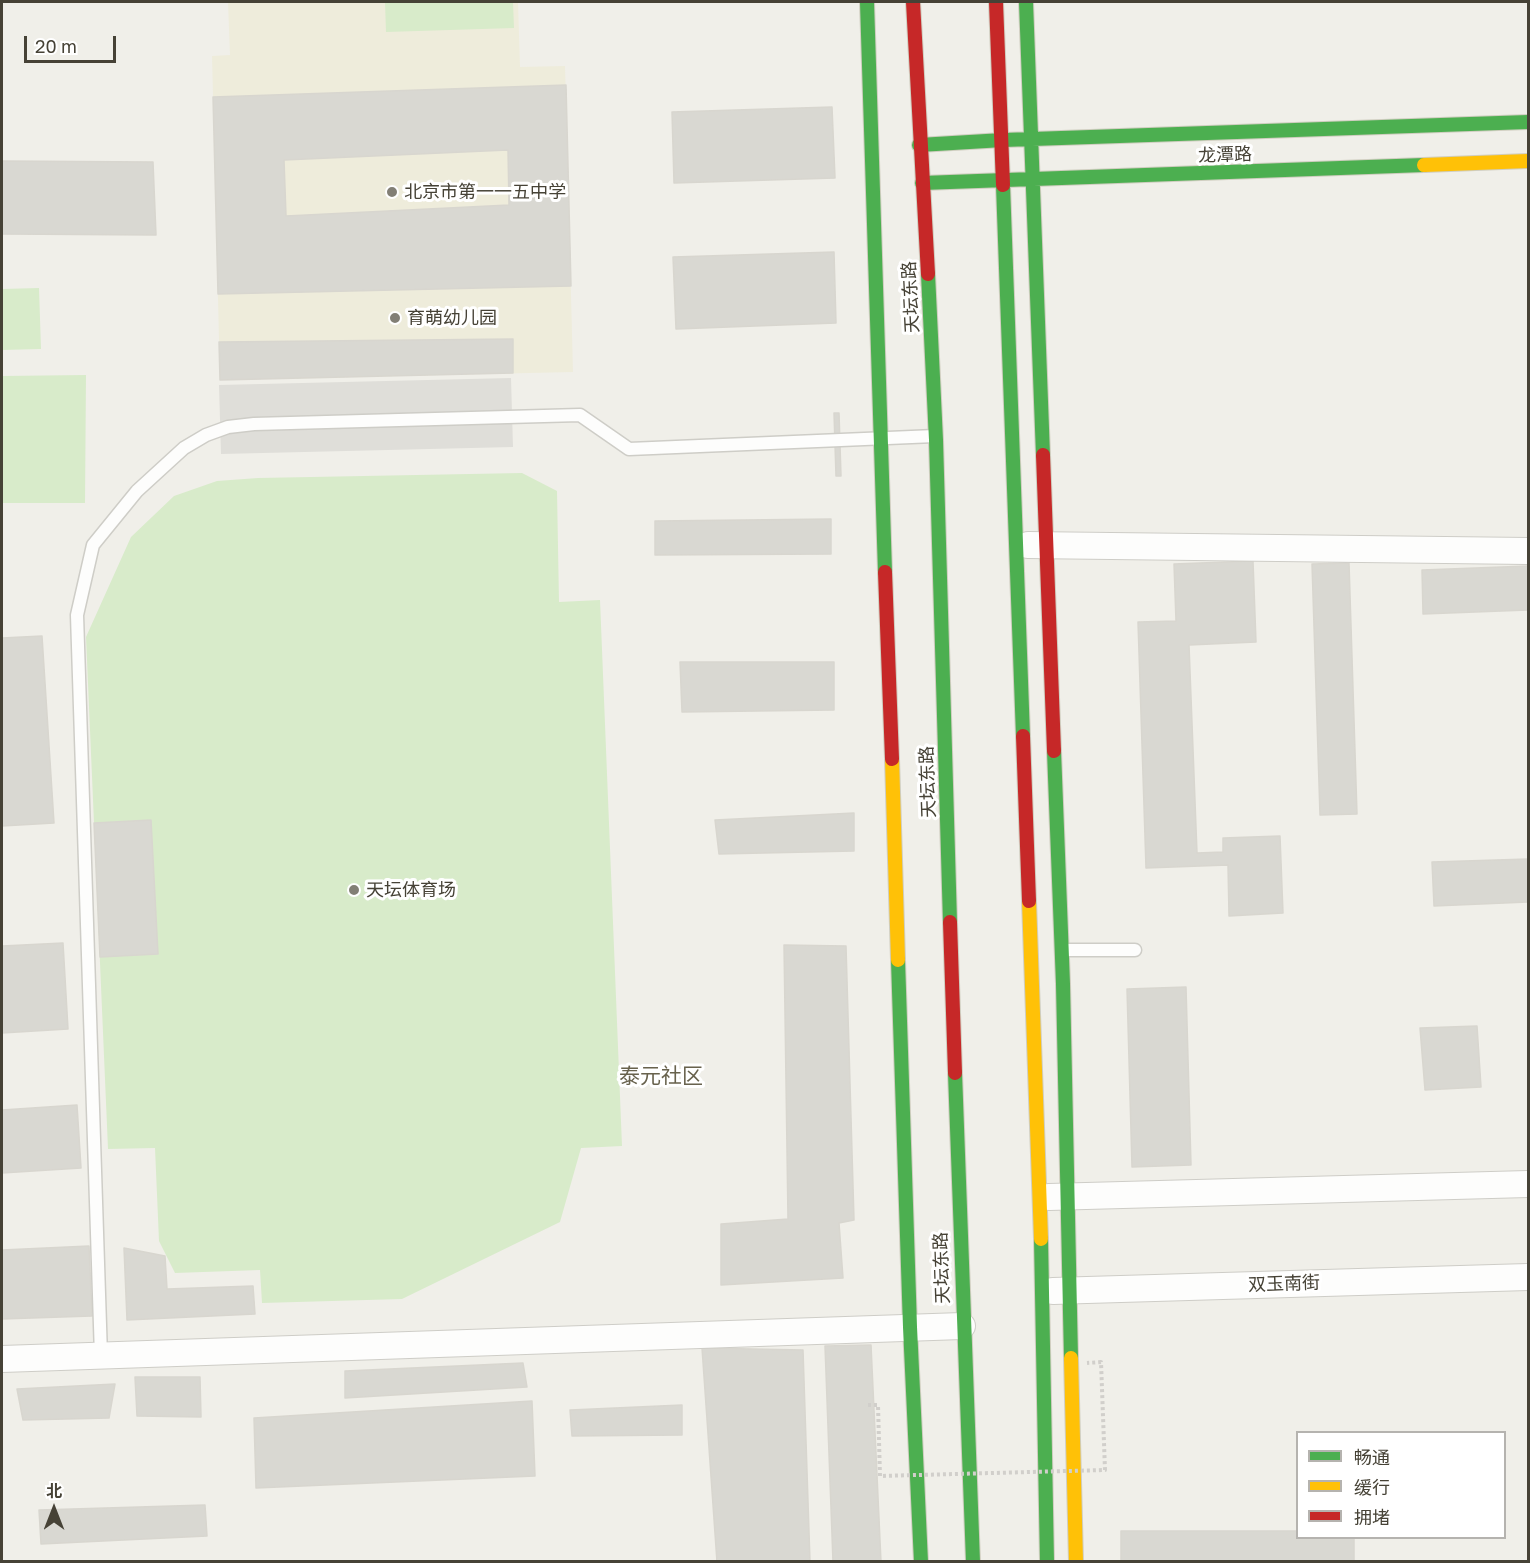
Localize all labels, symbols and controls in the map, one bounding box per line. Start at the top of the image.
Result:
scale bar [27,24,118,62]
text: 20 m [35,35,77,57]
street label: 龙潭路 [1198,143,1252,167]
place label: 北京市第一一五中学 [404,181,566,203]
marker: 北京市第一一五中学 [385,185,399,199]
street label: 天坛东路 [898,260,924,334]
place label: 育萌幼儿园 [407,307,497,329]
marker: 育萌幼儿园 [388,311,402,325]
street label: 天坛东路 [916,746,940,818]
place label: 天坛体育场 [366,879,456,901]
marker: 天坛体育场 [347,883,361,897]
district label: 泰元社区 [619,1063,703,1089]
street label: 天坛东路 [930,1232,954,1304]
street label: 双玉南街 [1248,1272,1320,1296]
legend [1296,1431,1506,1539]
text: 畅通 [1354,1446,1390,1468]
text: 缓行 [1354,1476,1390,1498]
north arrow [24,1479,84,1539]
text: 北 [46,1481,62,1501]
text: 拥堵 [1354,1506,1390,1528]

